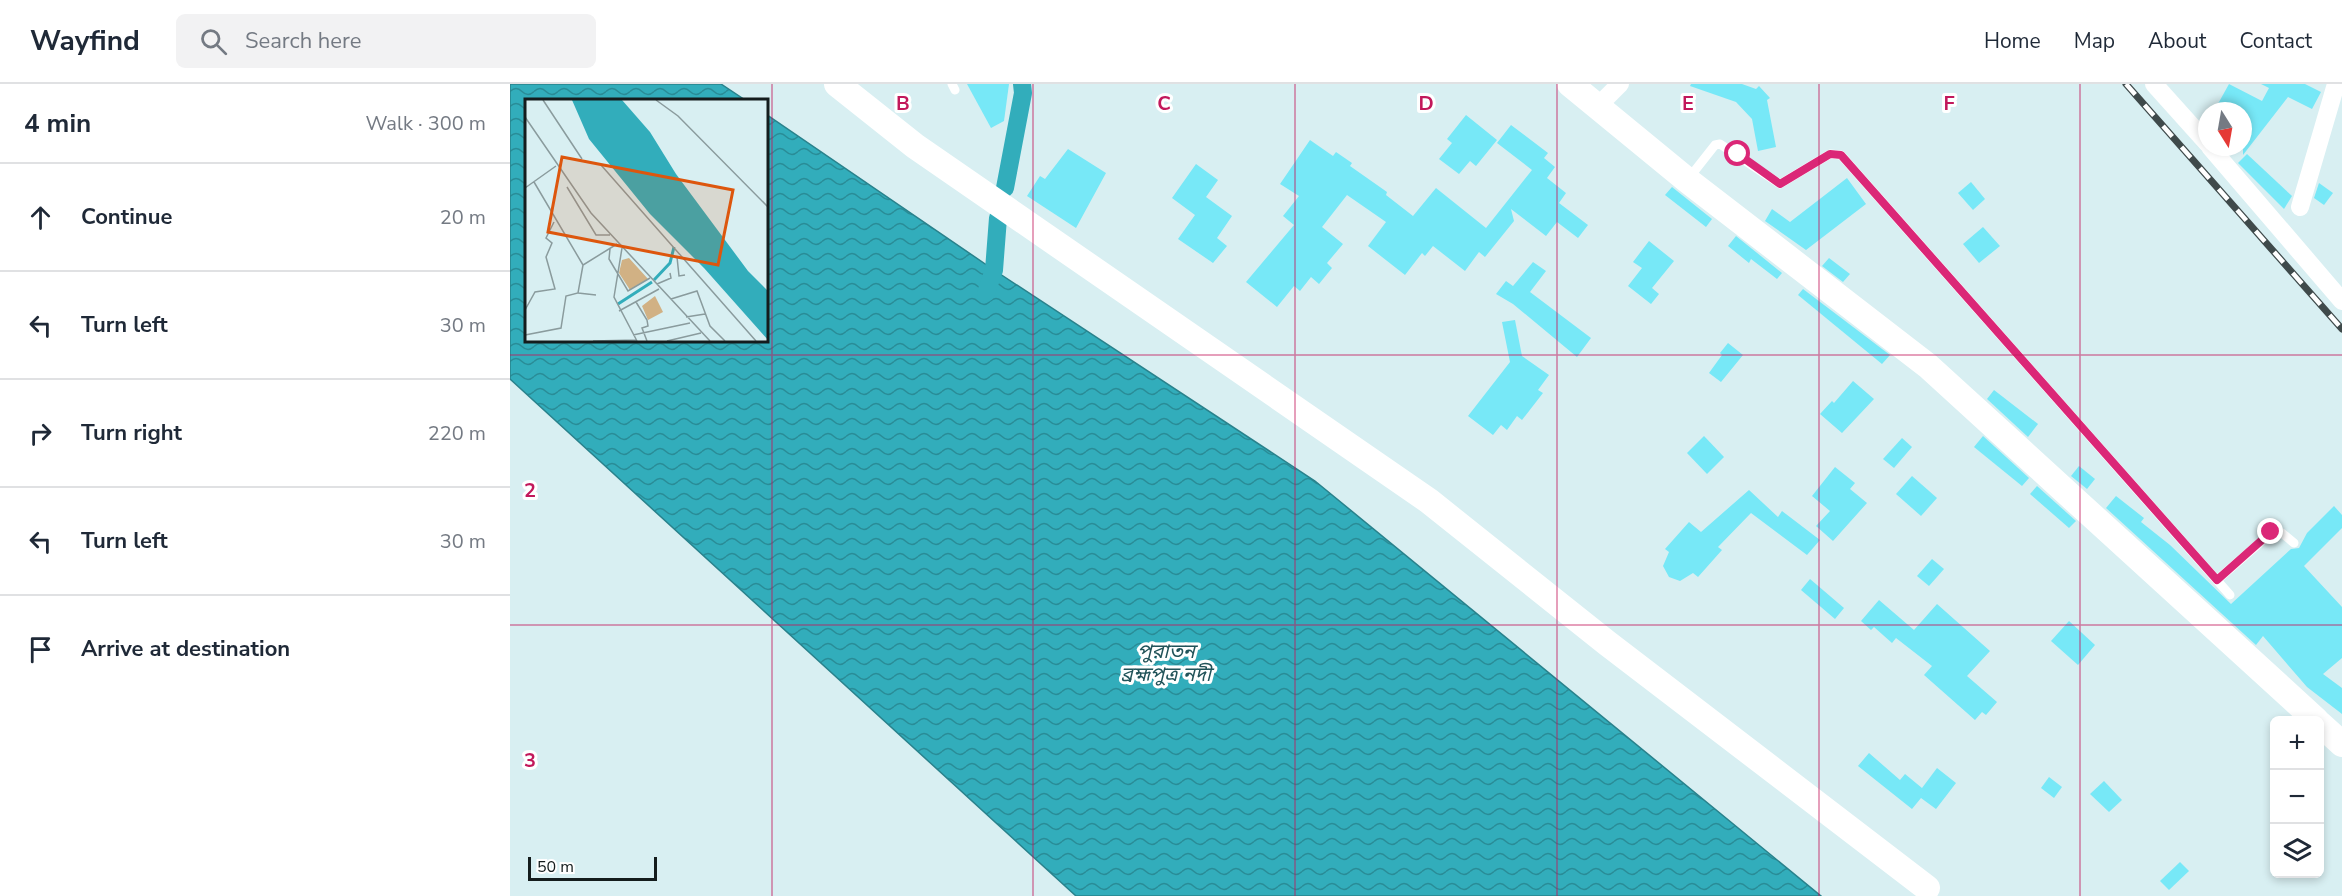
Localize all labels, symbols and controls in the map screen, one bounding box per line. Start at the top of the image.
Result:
search box [176,14,596,68]
text: Wayfind [30,22,140,60]
icon: search [197,25,230,58]
text: Search here [245,26,362,56]
text: Home [1984,27,2041,55]
text: Map [2074,27,2115,55]
text: About [2148,27,2206,55]
text: Contact [2239,27,2312,55]
text: B [896,90,910,117]
text: C [1157,90,1171,117]
text: D [1418,90,1434,117]
text: E [1682,90,1694,117]
text: F [1943,90,1955,117]
inset map [525,99,768,342]
north arrow [2198,102,2252,156]
text: 4 min [24,106,91,141]
text: Walk · 300 m [366,110,486,137]
route start [1724,140,1750,166]
icon: ahead [24,201,57,234]
text: Continue [81,202,172,232]
text: 20 m [440,204,486,231]
icon: left [24,309,57,342]
text: Turn left [81,310,168,340]
text: 30 m [440,312,486,339]
icon: right [24,417,57,450]
text: Turn right [81,418,182,448]
text: 220 m [428,420,486,447]
text: 2 [524,477,536,504]
route end [2257,518,2283,544]
icon: left [24,525,57,558]
text: Turn left [81,526,168,556]
text: 30 m [440,528,486,555]
icon: arrive [24,633,57,666]
text: Arrive at destination [81,634,290,664]
water label: পুরাতন ব্রহ্মপুত্র নদী [1121,638,1215,688]
map controls [2270,716,2324,878]
button: + [2270,716,2324,770]
text: 3 [524,747,536,774]
button: − [2270,770,2324,824]
button: layers [2270,824,2324,878]
scale bar [528,854,657,882]
text: 50 m [537,856,574,878]

